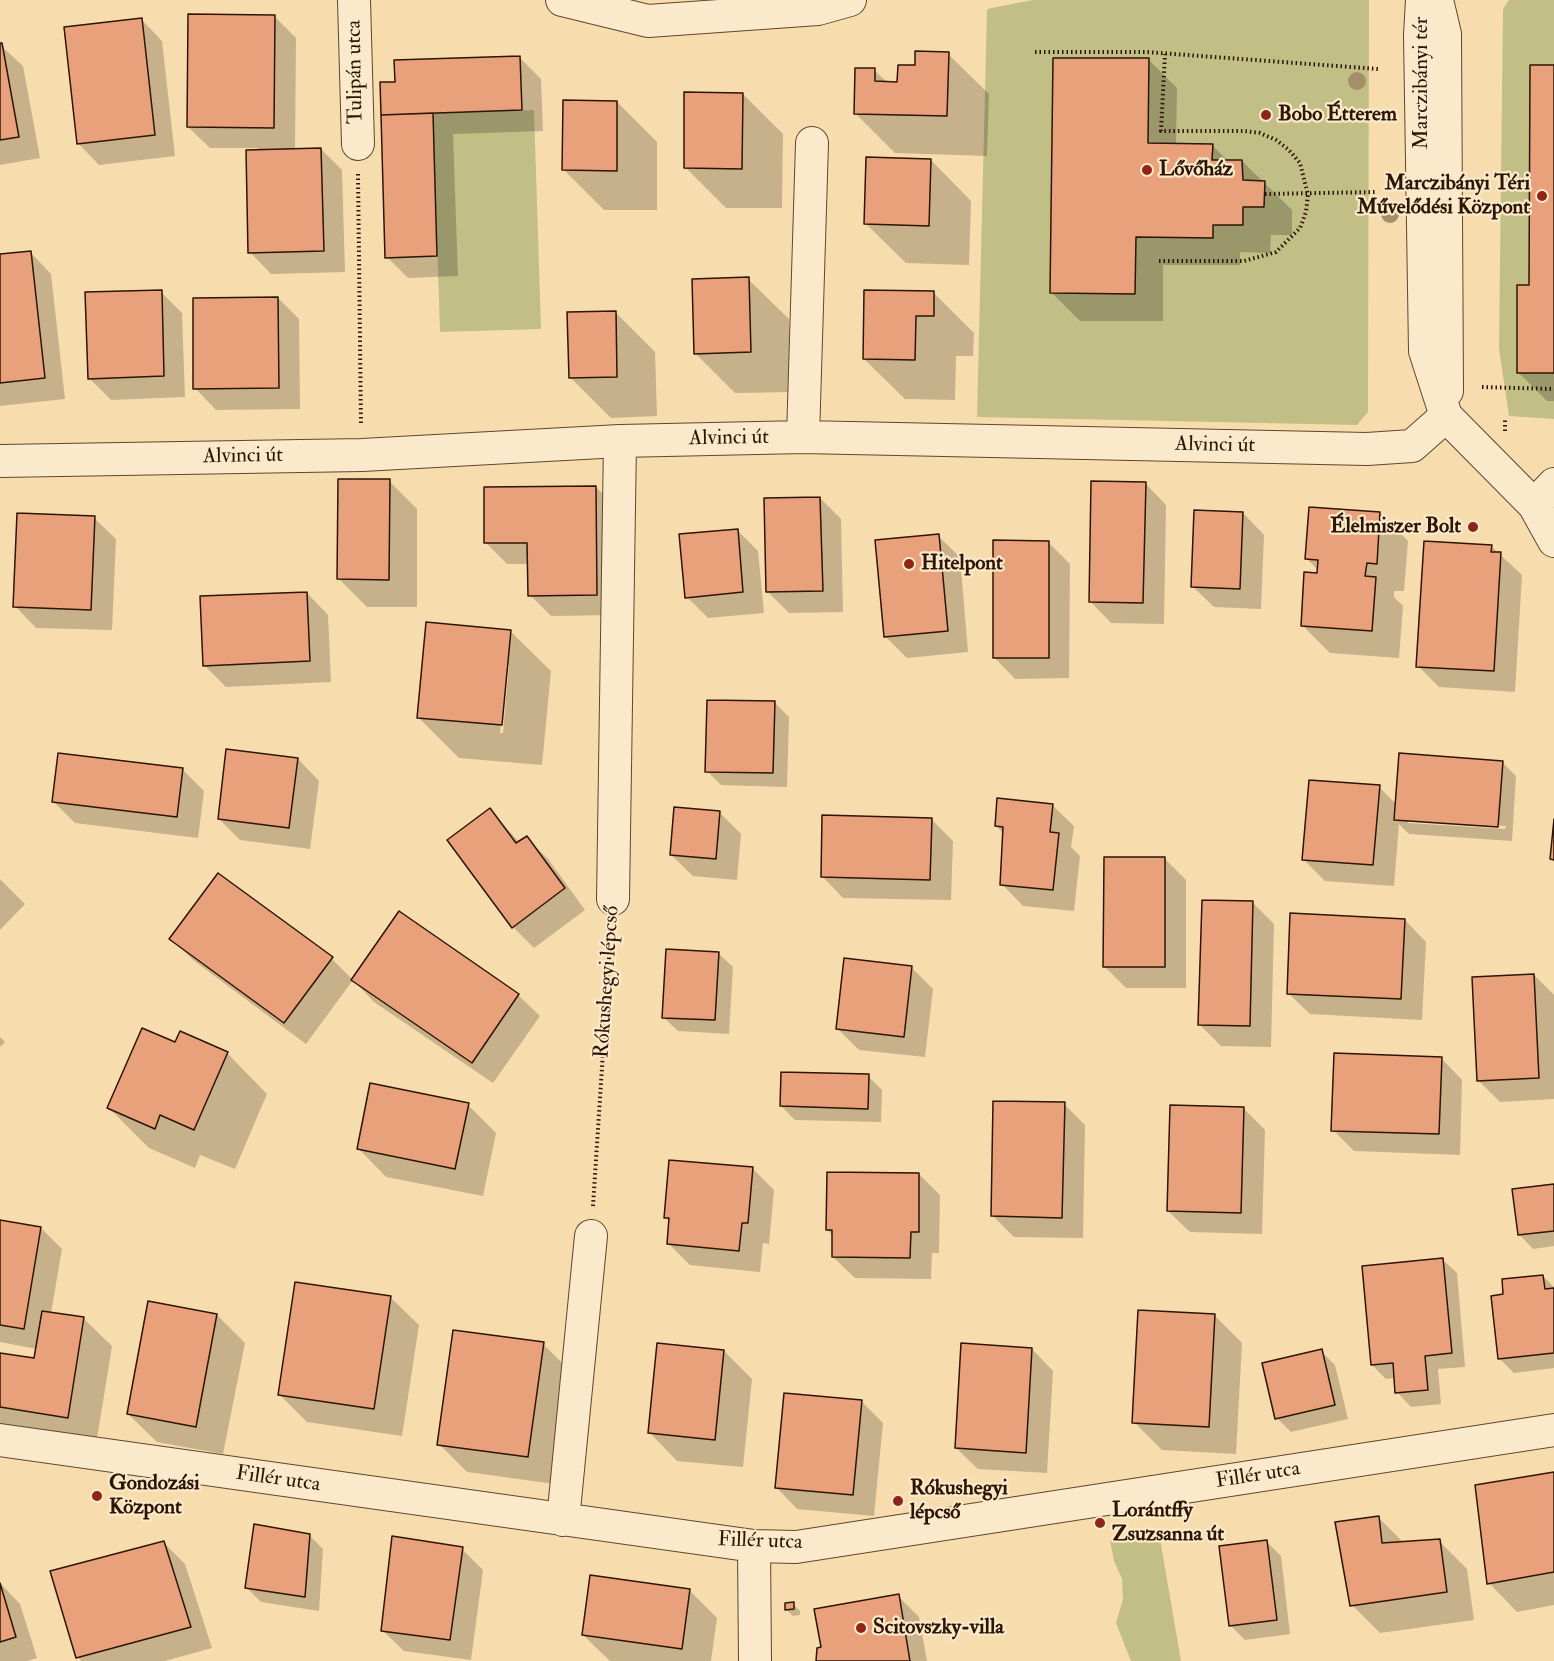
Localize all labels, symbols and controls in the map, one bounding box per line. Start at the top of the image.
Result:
street label: Marczibányi tér [1409,17,1435,149]
street label: Tulipán utca [342,20,370,124]
place label: Bobo Étterem [1278,102,1397,128]
marker: Bobo Étterem [1259,108,1273,122]
place label: Lővőház [1159,157,1233,183]
marker: Lővőház [1140,163,1154,177]
place label: Marczibányi Téri Művelődési Központ [1357,171,1530,221]
marker: Marczibányi Téri Művelődési Központ [1535,189,1549,203]
street label: Alvinci út [689,426,769,452]
street label: Alvinci út [1175,433,1255,459]
street label: Alvinci út [203,444,283,470]
place label: Élelmiszer Bolt [1330,514,1461,540]
marker: Élelmiszer Bolt [1466,520,1480,534]
place label: Hitelpont [921,551,1003,577]
marker: Hitelpont [902,557,916,571]
street label: Rókushegyi lépcső [590,905,626,1059]
street label: Fillér utca [1214,1457,1302,1495]
street label: Fillér utca [234,1462,322,1498]
place label: Gondozási Központ [109,1471,200,1521]
place label: Rókushegyi lépcső [910,1476,1008,1526]
marker: Gondozási Központ [90,1489,104,1503]
marker: Rókushegyi lépcső [891,1494,905,1508]
place label: Lorántffy Zsuzsanna út [1112,1498,1224,1548]
marker: Lorántffy Zsuzsanna út [1093,1516,1107,1530]
street label: Fillér utca [717,1528,803,1556]
place label: Scitovszky-villa [873,1615,1004,1641]
marker: Scitovszky-villa [854,1621,868,1635]

